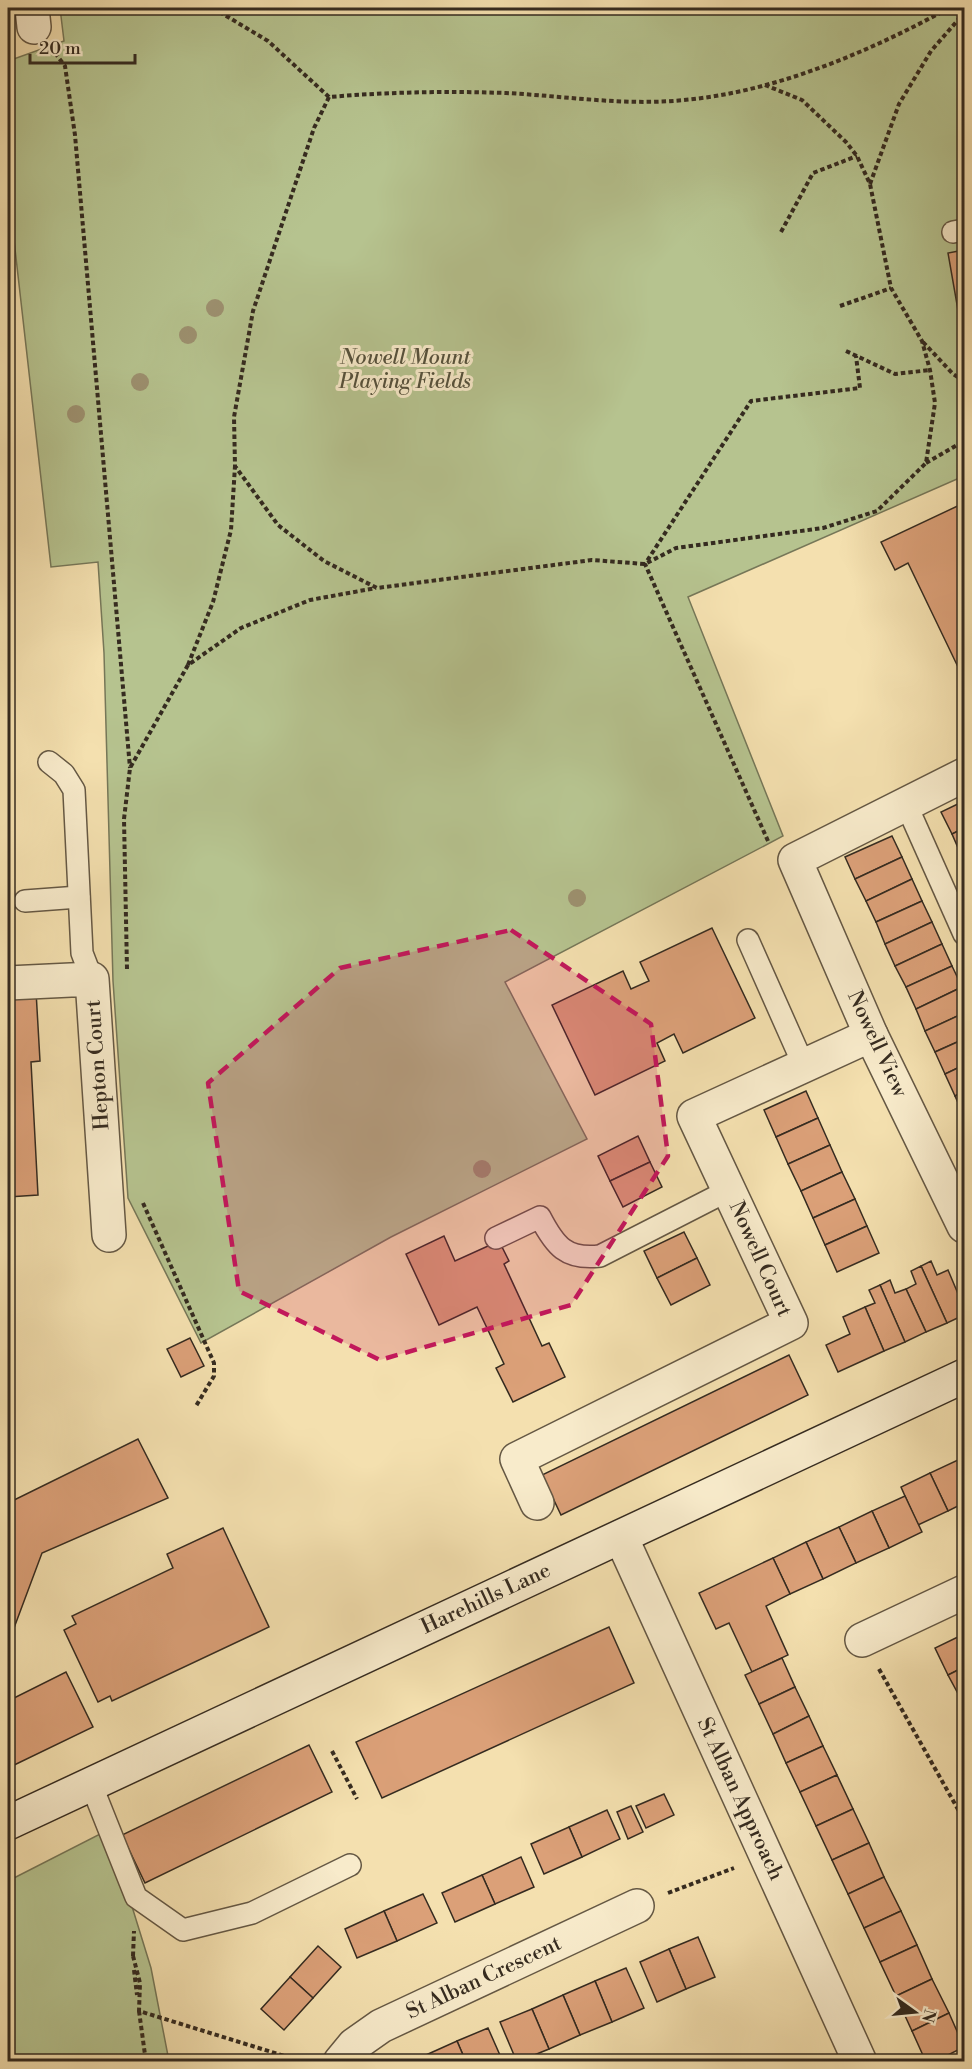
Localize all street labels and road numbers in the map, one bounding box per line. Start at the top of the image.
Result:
street label: Nowell View [841,987,913,1102]
street label: Hepton Court [80,998,116,1131]
street label: Nowell Court [723,1197,797,1321]
street label: Harehills Lane [417,1558,555,1640]
street label: St Alban Approach [691,1713,789,1885]
street label: St Alban Crescent [402,1930,566,2025]

